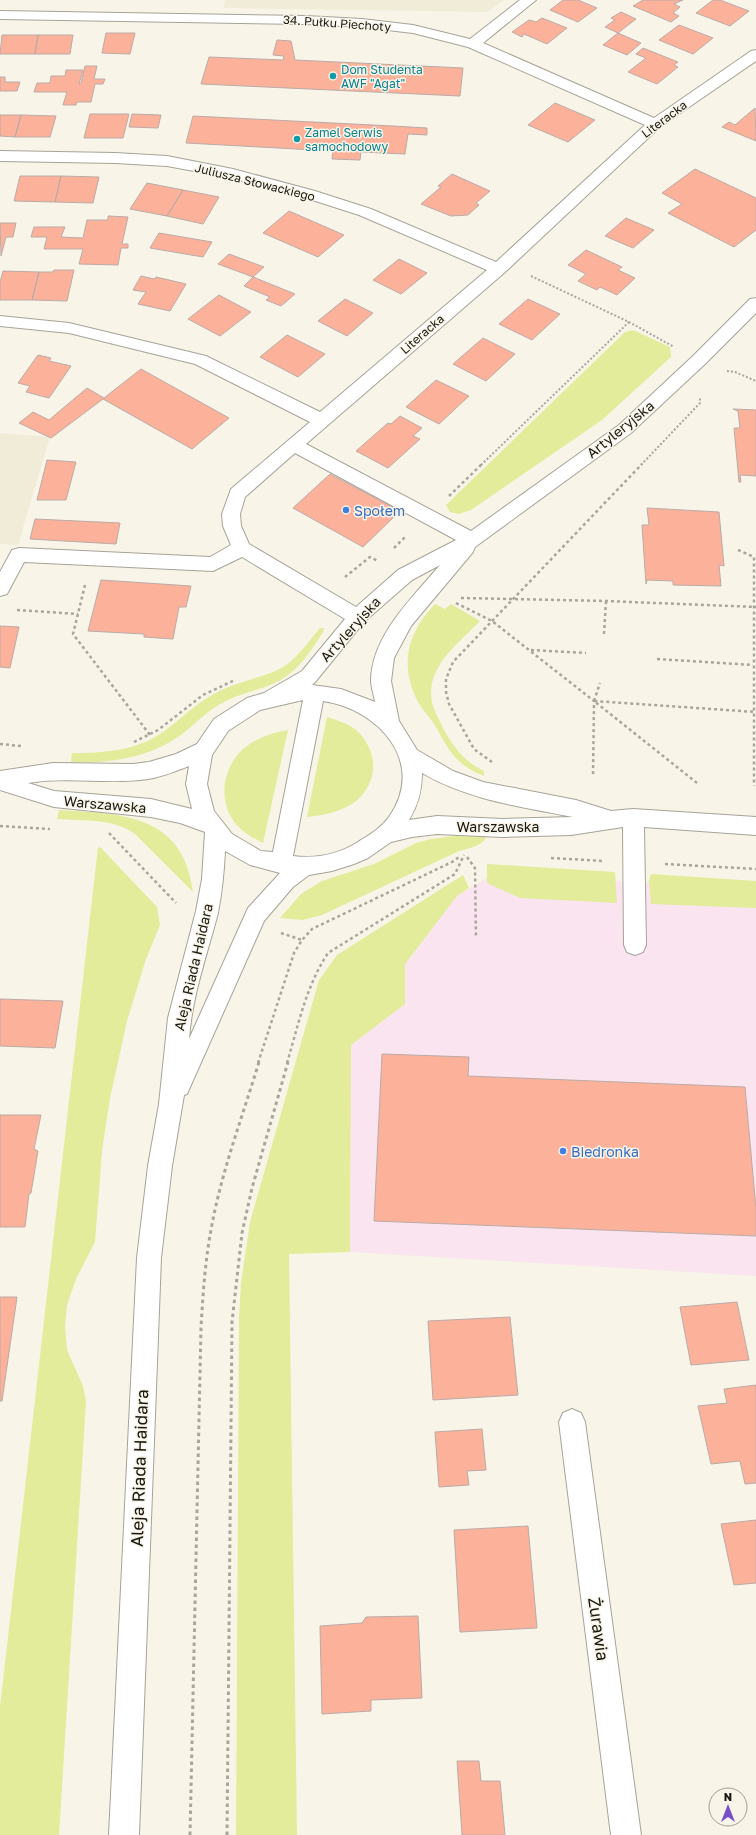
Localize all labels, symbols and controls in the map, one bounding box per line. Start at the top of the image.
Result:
street label: 34. Pułku Piechoty [283,12,392,34]
place label: Dom Studenta AWF "Agat" [341,62,423,91]
marker: Dom Studenta AWF "Agat" [328,71,338,81]
street label: Literacka [638,97,690,141]
place label: Zamel Serwis samochodowy [305,125,389,154]
marker: Zamel Serwis samochodowy [292,134,302,144]
street label: Juliusza Słowackiego [193,160,317,204]
street label: Literacka [397,311,447,357]
street label: Artyleryjska [583,397,657,461]
place label: Społem [354,502,405,519]
marker: Społem [341,505,351,515]
street label: Artyleryjska [316,593,384,665]
street label: Warszawska [63,792,147,816]
street label: Warszawska [456,818,540,835]
street label: Aleja Riada Haidara [170,902,216,1032]
place label: Biedronka [571,1143,639,1160]
marker: Biedronka [558,1146,568,1156]
street label: Aleja Riada Haidara [126,1389,152,1547]
street label: Żurawia [584,1596,614,1662]
north arrow [708,1787,748,1827]
text: N [724,1790,732,1803]

